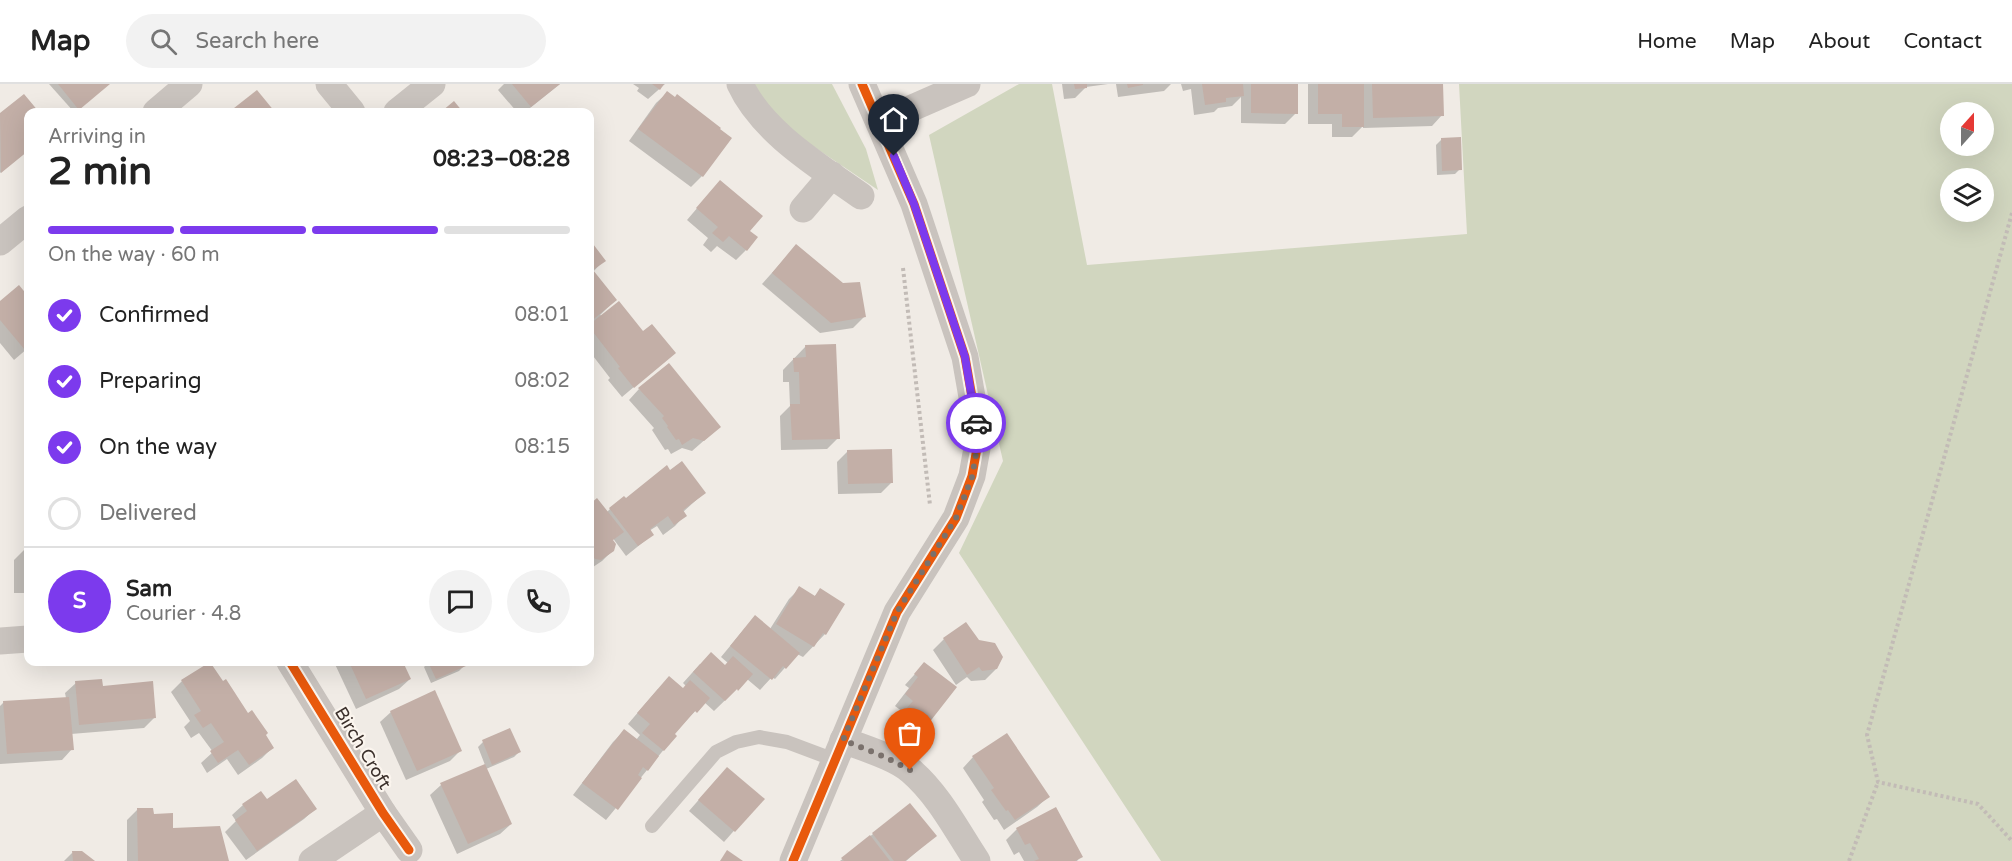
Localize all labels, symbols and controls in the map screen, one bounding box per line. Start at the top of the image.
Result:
search box [126,14,546,68]
text: Map [30,24,90,58]
icon: search [147,25,180,58]
text: Search here [195,28,319,54]
text: Home [1637,29,1697,54]
text: Map [1730,29,1775,54]
text: About [1808,29,1870,54]
text: Contact [1903,29,1982,54]
pin [868,94,919,156]
north arrow [1940,102,1994,156]
map controls [1940,102,1994,222]
icon: home [877,103,910,136]
text: Arriving in [48,125,146,149]
text: 08:23–08:28 [433,146,570,172]
text: 2 min [48,148,152,195]
button: layers [1940,168,1994,222]
text: On the way · 60 m [48,243,220,267]
icon: check [48,299,81,332]
text: Confirmed [99,302,209,328]
text: 08:01 [515,303,570,327]
icon: check [48,365,81,398]
text: Preparing [99,368,202,394]
text: 08:02 [515,369,570,393]
courier [946,393,1006,453]
icon: car [960,407,993,440]
icon: check [48,431,81,464]
text: On the way [99,434,217,460]
text: 08:15 [515,435,570,459]
text: Delivered [99,500,197,526]
button: chat [429,570,492,633]
button: phone [507,570,570,633]
text: Sam [126,576,172,602]
text: S [73,588,86,614]
text: Courier · 4.8 [126,602,241,626]
street label: Birch Croft [330,703,396,793]
pin [884,708,935,770]
icon: bag [893,717,926,750]

